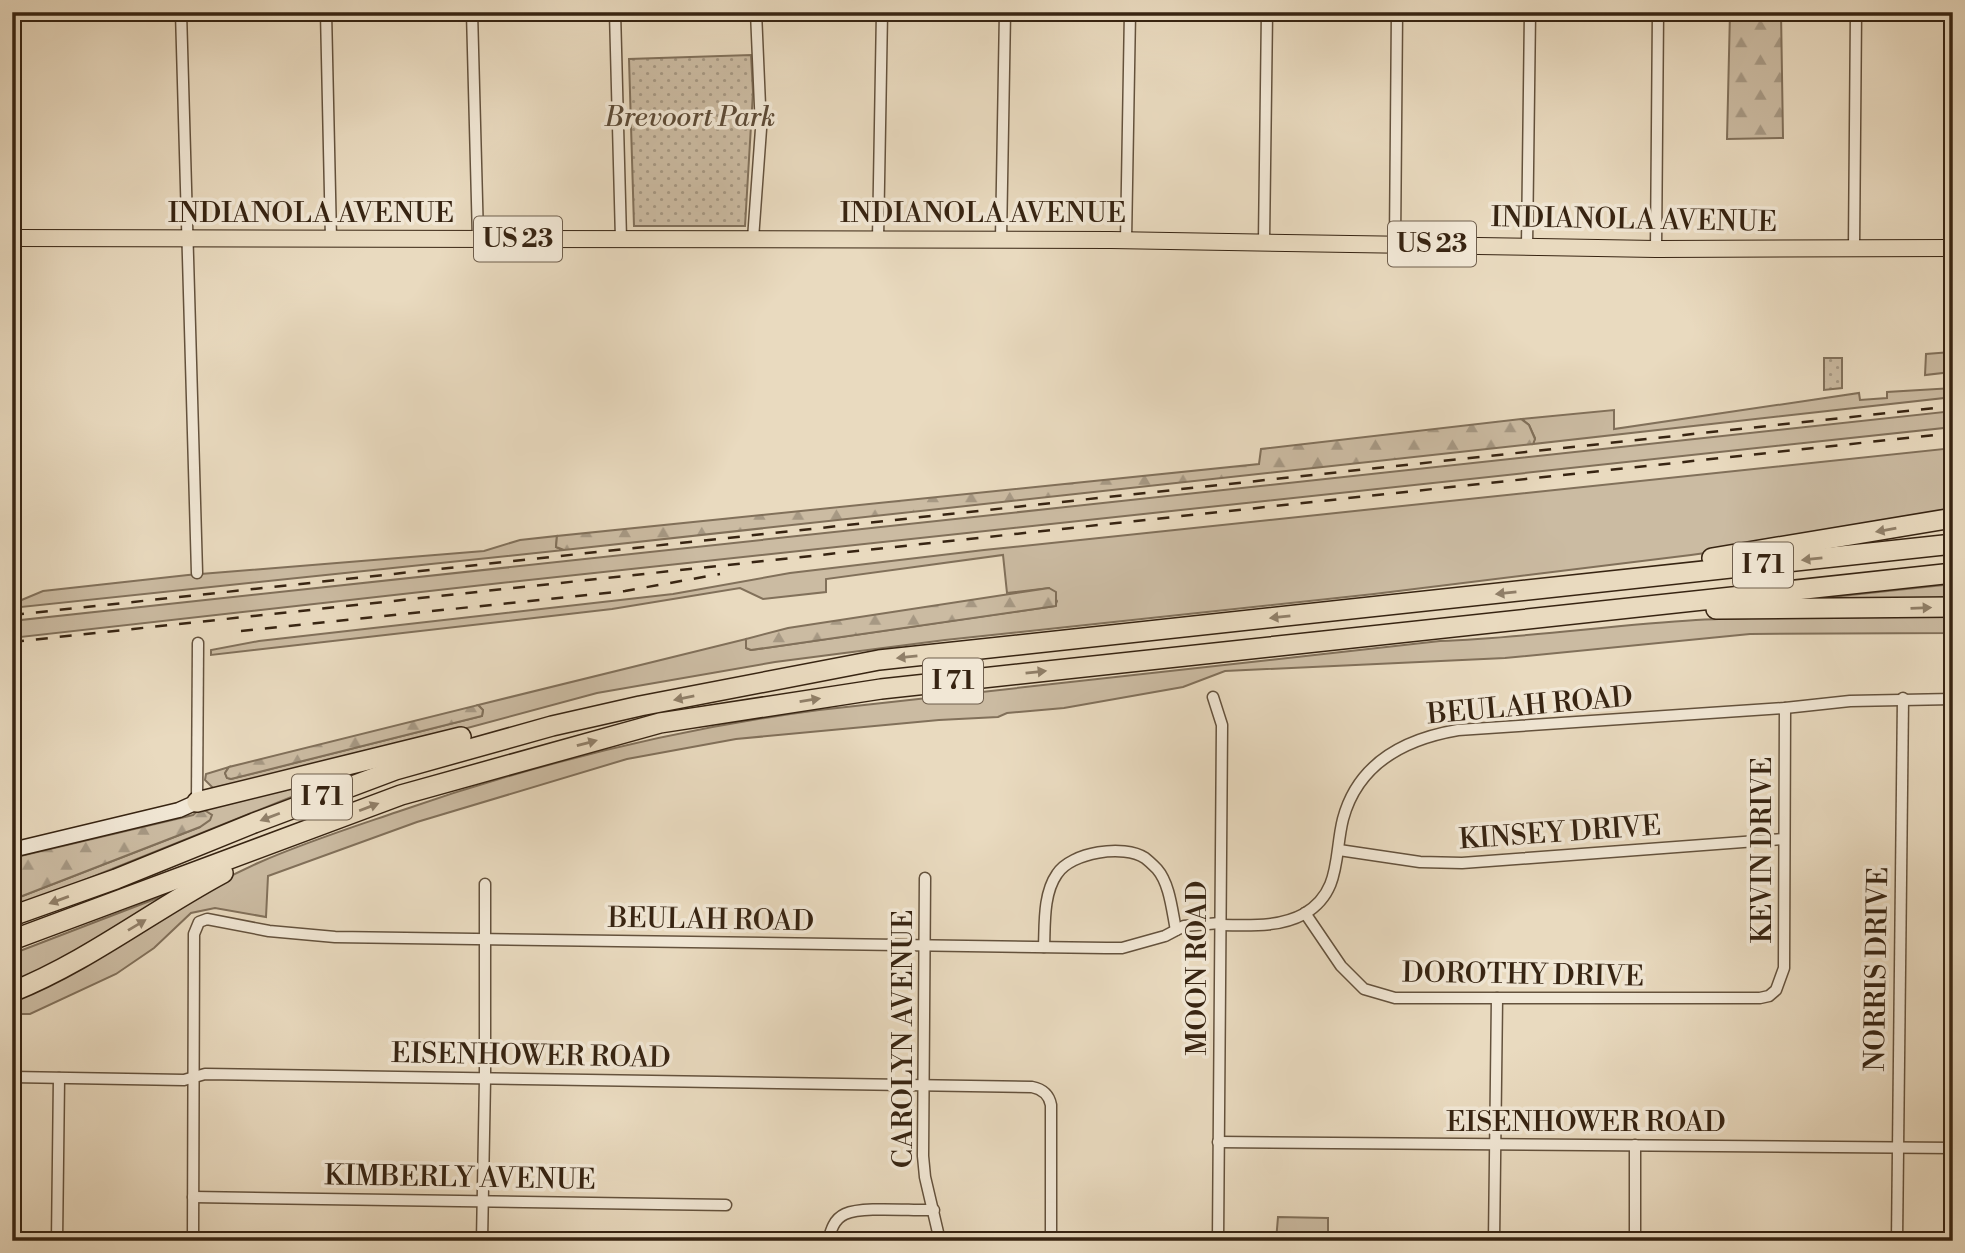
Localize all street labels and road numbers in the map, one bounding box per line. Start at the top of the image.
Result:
street label: INDIANOLA AVENUE [168,196,454,231]
street label: INDIANOLA AVENUE [840,196,1126,231]
street label: INDIANOLA AVENUE [1491,200,1777,240]
road number: US 23 [474,216,562,262]
road number: US 23 [1388,221,1476,266]
road number: I 71 [1733,542,1793,587]
road number: I 71 [923,659,983,704]
street label: BEULAH ROAD [1425,680,1634,733]
street label: KEVIN DRIVE [1745,757,1780,943]
road number: I 71 [292,775,352,820]
street label: KINSEY DRIVE [1458,808,1662,858]
street label: NORRIS DRIVE [1858,866,1896,1072]
street label: MOON ROAD [1180,880,1215,1056]
street label: BEULAH ROAD [607,901,814,939]
street label: CAROLYN AVENUE [886,910,921,1168]
street label: DOROTHY DRIVE [1402,955,1644,995]
street label: EISENHOWER ROAD [391,1036,671,1076]
street label: EISENHOWER ROAD [1446,1105,1726,1140]
street label: KIMBERLY AVENUE [324,1158,596,1198]

